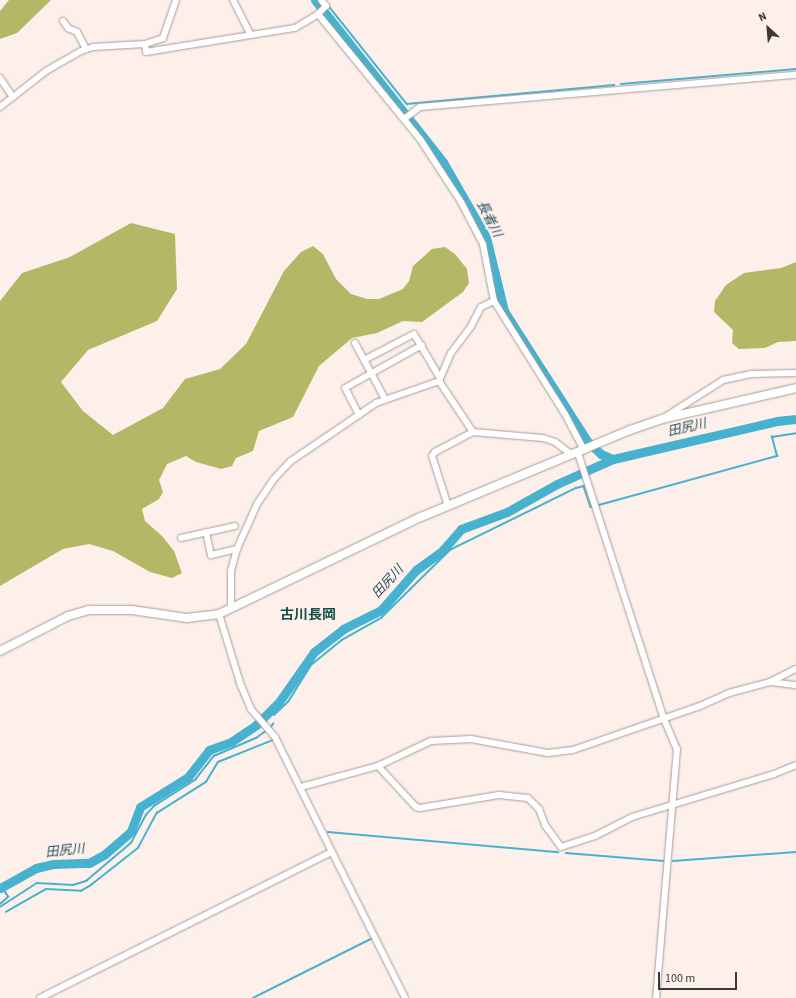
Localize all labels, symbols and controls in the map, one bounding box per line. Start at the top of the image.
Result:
north arrow [748,8,788,48]
text: N [756,8,769,25]
water label: 長者川 [473,198,505,240]
water label: 田尻川 [666,416,708,440]
water label: 田尻川 [369,562,407,602]
district label: 古川長岡 [280,607,336,623]
water label: 田尻川 [45,841,85,861]
scale bar [660,964,739,990]
text: 100 m [665,970,695,987]

